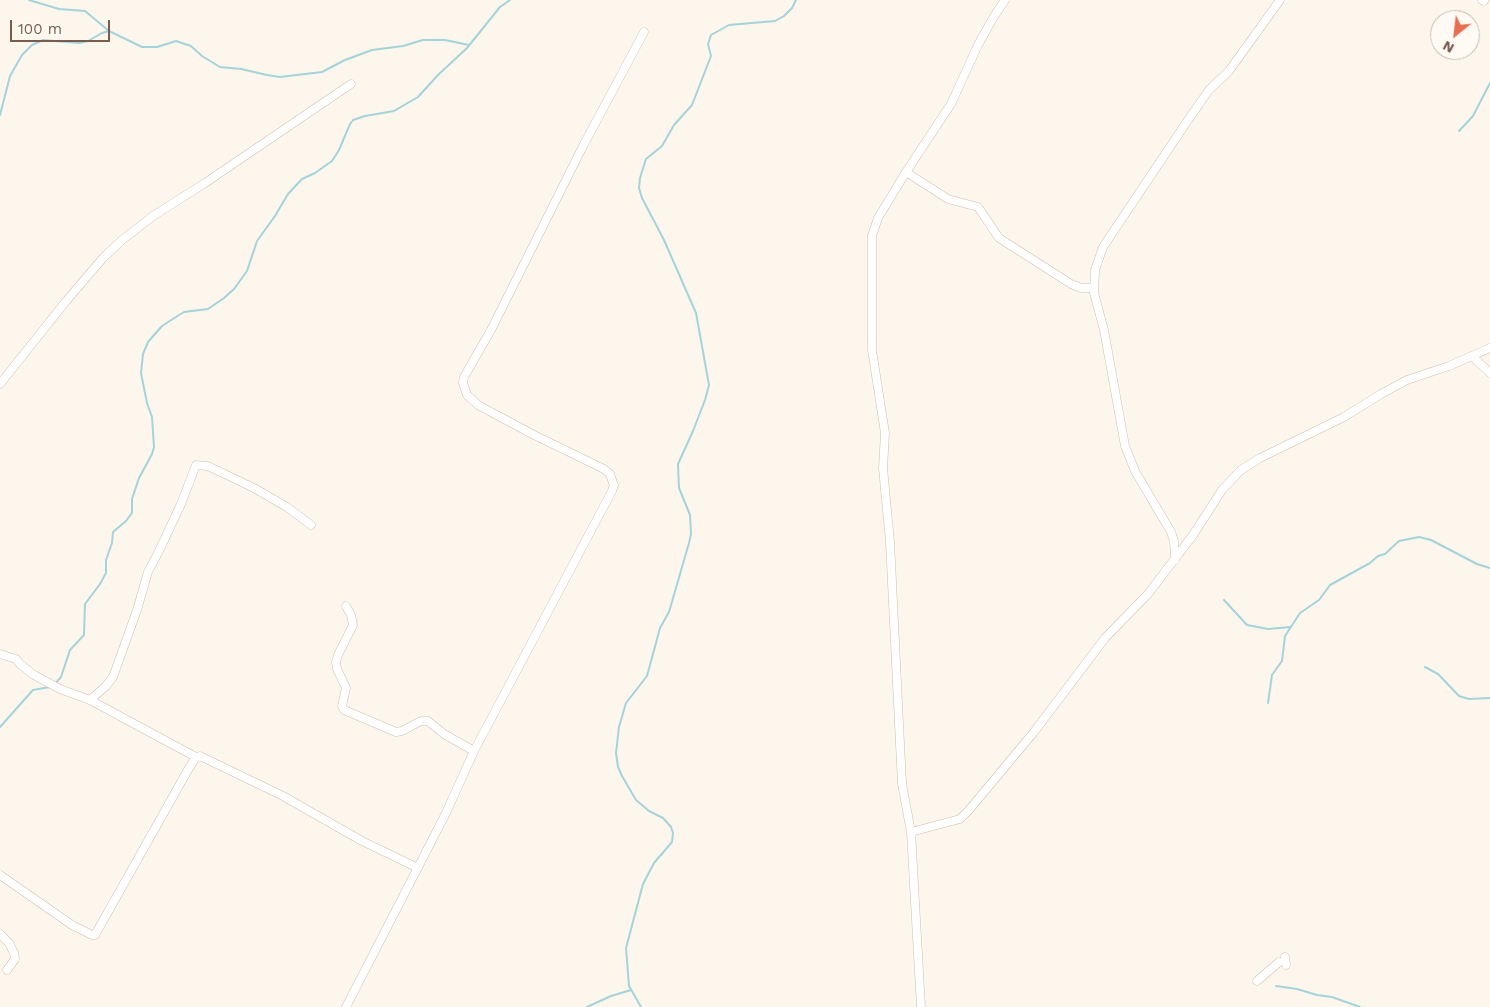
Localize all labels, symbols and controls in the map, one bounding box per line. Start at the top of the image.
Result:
scale bar [12,10,112,42]
north arrow [1430,10,1480,60]
text: 100 m [18,20,62,38]
text: N [1440,38,1457,57]

